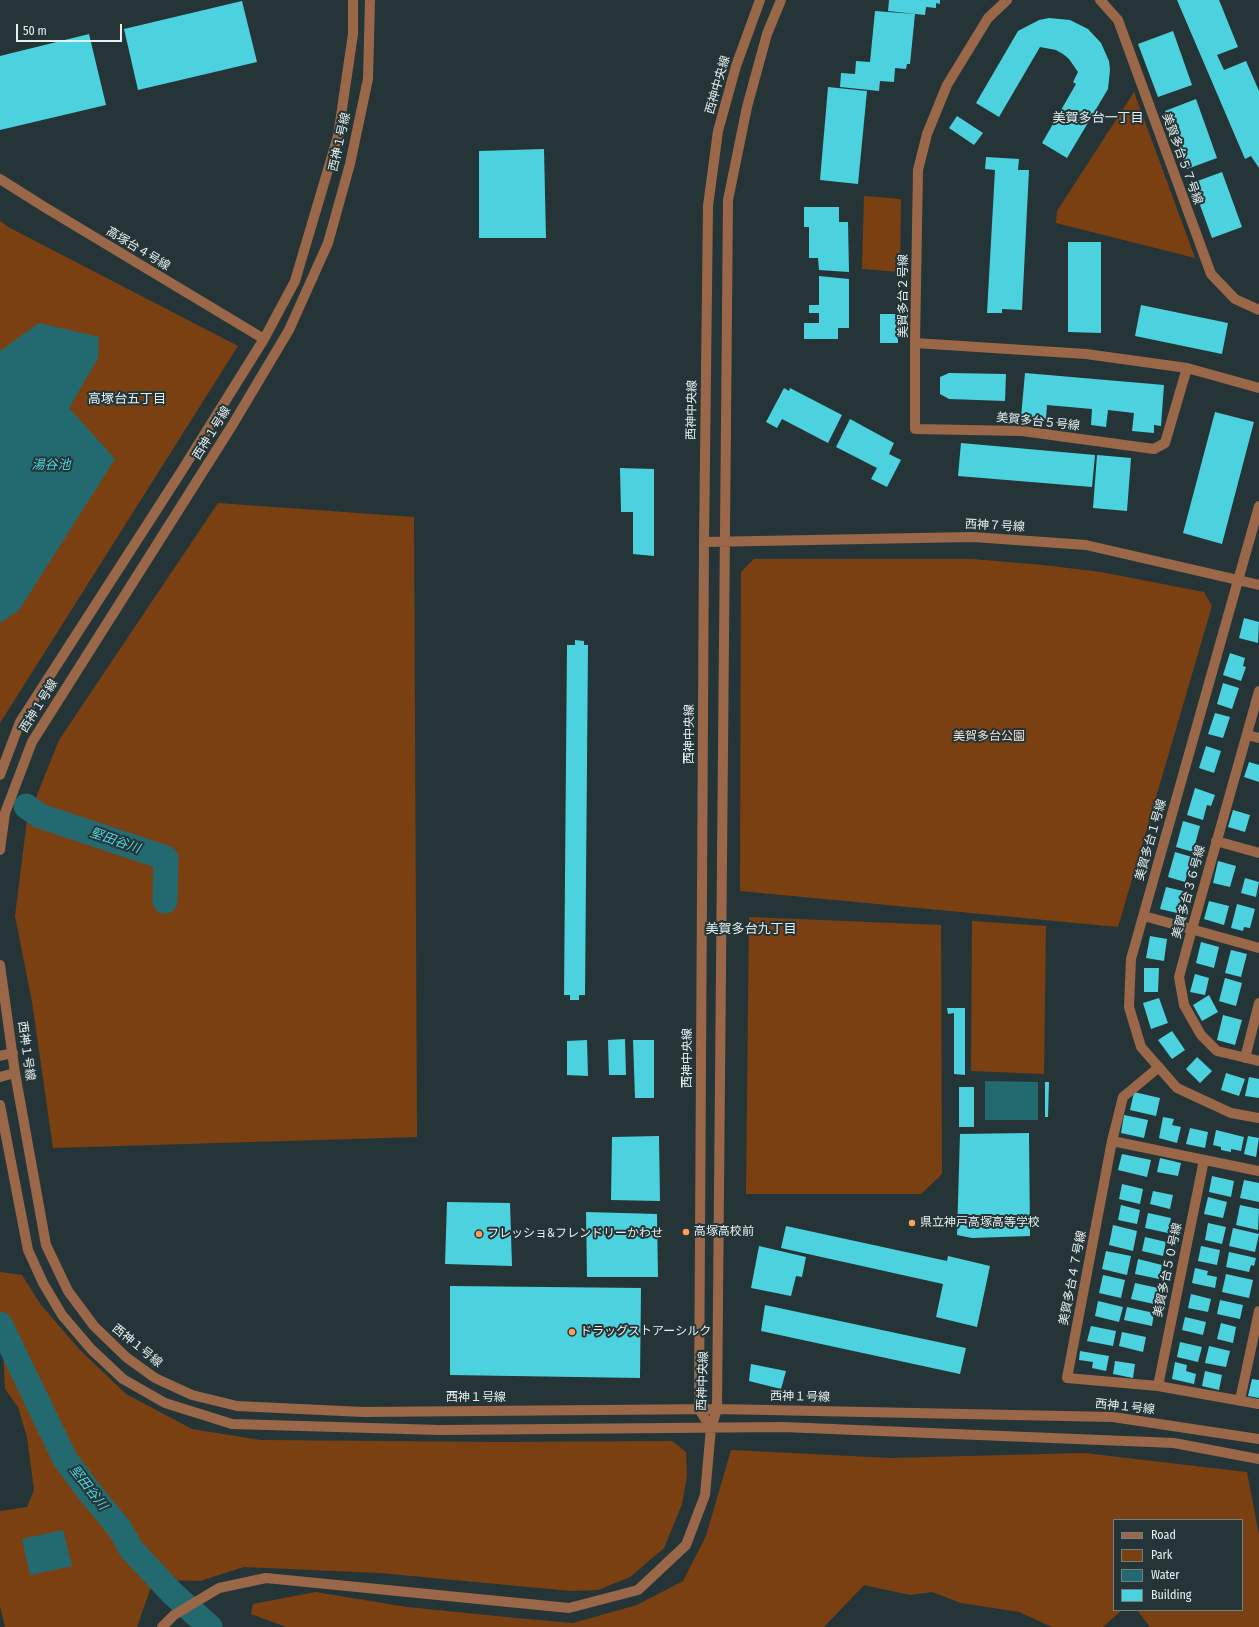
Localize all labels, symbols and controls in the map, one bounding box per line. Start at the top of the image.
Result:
scale bar [18,16,124,42]
text: 50 m [23,24,47,38]
street label: 西神中央線 [703,54,733,116]
district label: 美賀多台一丁目 [1053,110,1143,126]
street label: 西神１号線 [326,111,354,173]
street label: 美賀多台５７号線 [1159,111,1205,207]
street label: 高塚台４号線 [103,224,173,274]
street label: 美賀多台２号線 [897,254,911,338]
street label: 西神中央線 [684,380,700,440]
district label: 高塚台五丁目 [88,391,166,407]
street label: 西神１号線 [190,404,234,462]
street label: 美賀多台５号線 [995,410,1081,434]
water label: 湯谷池 [32,457,70,473]
street label: 西神７号線 [965,517,1025,535]
street label: 西神１号線 [17,677,61,735]
street label: 西神中央線 [683,704,697,764]
park label: 美賀多台公園 [953,730,1025,744]
street label: 美賀多台１号線 [1133,798,1169,882]
water label: 堅田谷川 [88,825,142,857]
street label: 美賀多台３６号線 [1170,844,1208,940]
district label: 美賀多台九丁目 [706,921,796,937]
street label: 西神１号線 [15,1020,37,1082]
street label: 西神中央線 [681,1028,695,1088]
place label: 県立神戸高塚高等学校 [920,1216,1040,1230]
marker: 県立神戸高塚高等学校 [907,1218,917,1228]
street label: 美賀多台５０号線 [1151,1222,1185,1318]
place label: 高塚高校前 [694,1225,754,1239]
place label: フレッショ&フレンドリーかわせ [487,1227,663,1241]
marker: 高塚高校前 [681,1227,691,1237]
marker: フレッショ&フレンドリーかわせ [474,1229,484,1239]
street label: 美賀多台４７号線 [1057,1230,1089,1326]
street label: 西神１号線 [109,1322,165,1370]
place label: ドラッグストアーシルク [580,1325,711,1339]
marker: ドラッグストアーシルク [567,1327,577,1337]
street label: 西神中央線 [695,1351,711,1411]
street label: 西神１号線 [770,1389,830,1405]
street label: 西神１号線 [446,1391,506,1405]
street label: 西神１号線 [1094,1397,1156,1417]
water label: 堅田谷川 [66,1463,110,1513]
legend [1113,1519,1243,1611]
text: Road [1151,1528,1176,1542]
text: Park [1151,1548,1172,1562]
text: Water [1151,1568,1179,1582]
text: Building [1151,1588,1191,1602]

